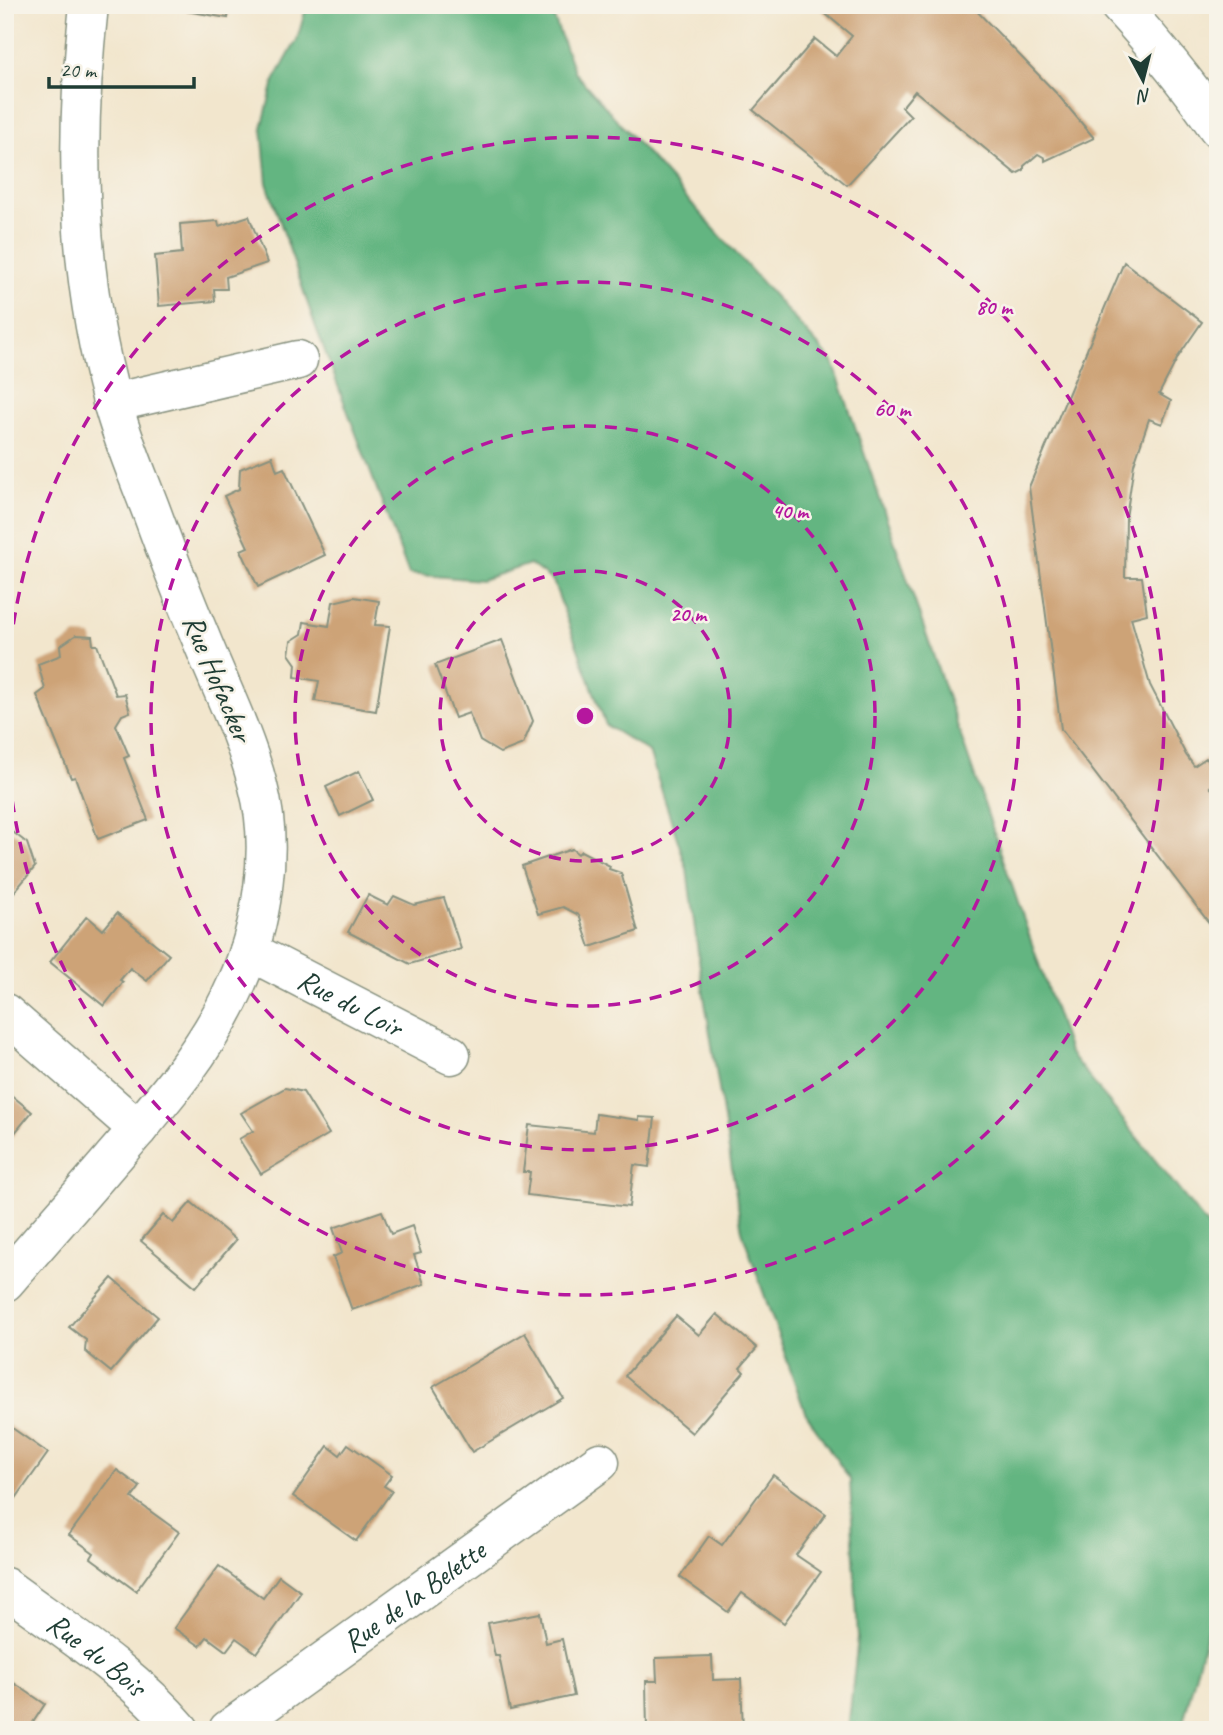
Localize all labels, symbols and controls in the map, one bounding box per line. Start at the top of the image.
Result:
scale bar [49,46,194,90]
north arrow [1108,46,1178,116]
text: 20 m [60,57,98,83]
text: N [1134,83,1152,109]
text: 80 m [976,294,1014,320]
text: 60 m [874,396,912,422]
text: 40 m [772,498,810,524]
text: 20 m [670,601,708,627]
street label: Rue Hofacker [174,609,263,750]
centre of rings [573,704,597,728]
street label: Rue du Loir [291,960,411,1047]
street label: Rue de la Belette [335,1530,495,1660]
street label: Rue du Bois [40,1604,157,1707]

